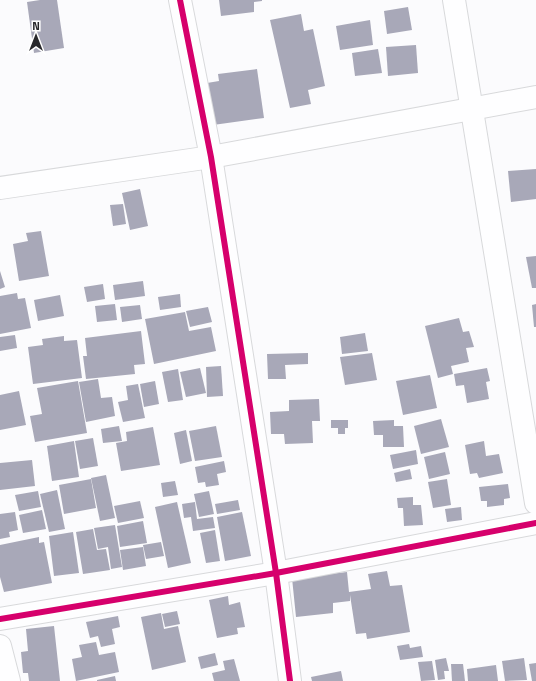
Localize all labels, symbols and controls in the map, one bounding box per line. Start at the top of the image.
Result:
north arrow [16,16,56,56]
text: N [32,18,40,34]

